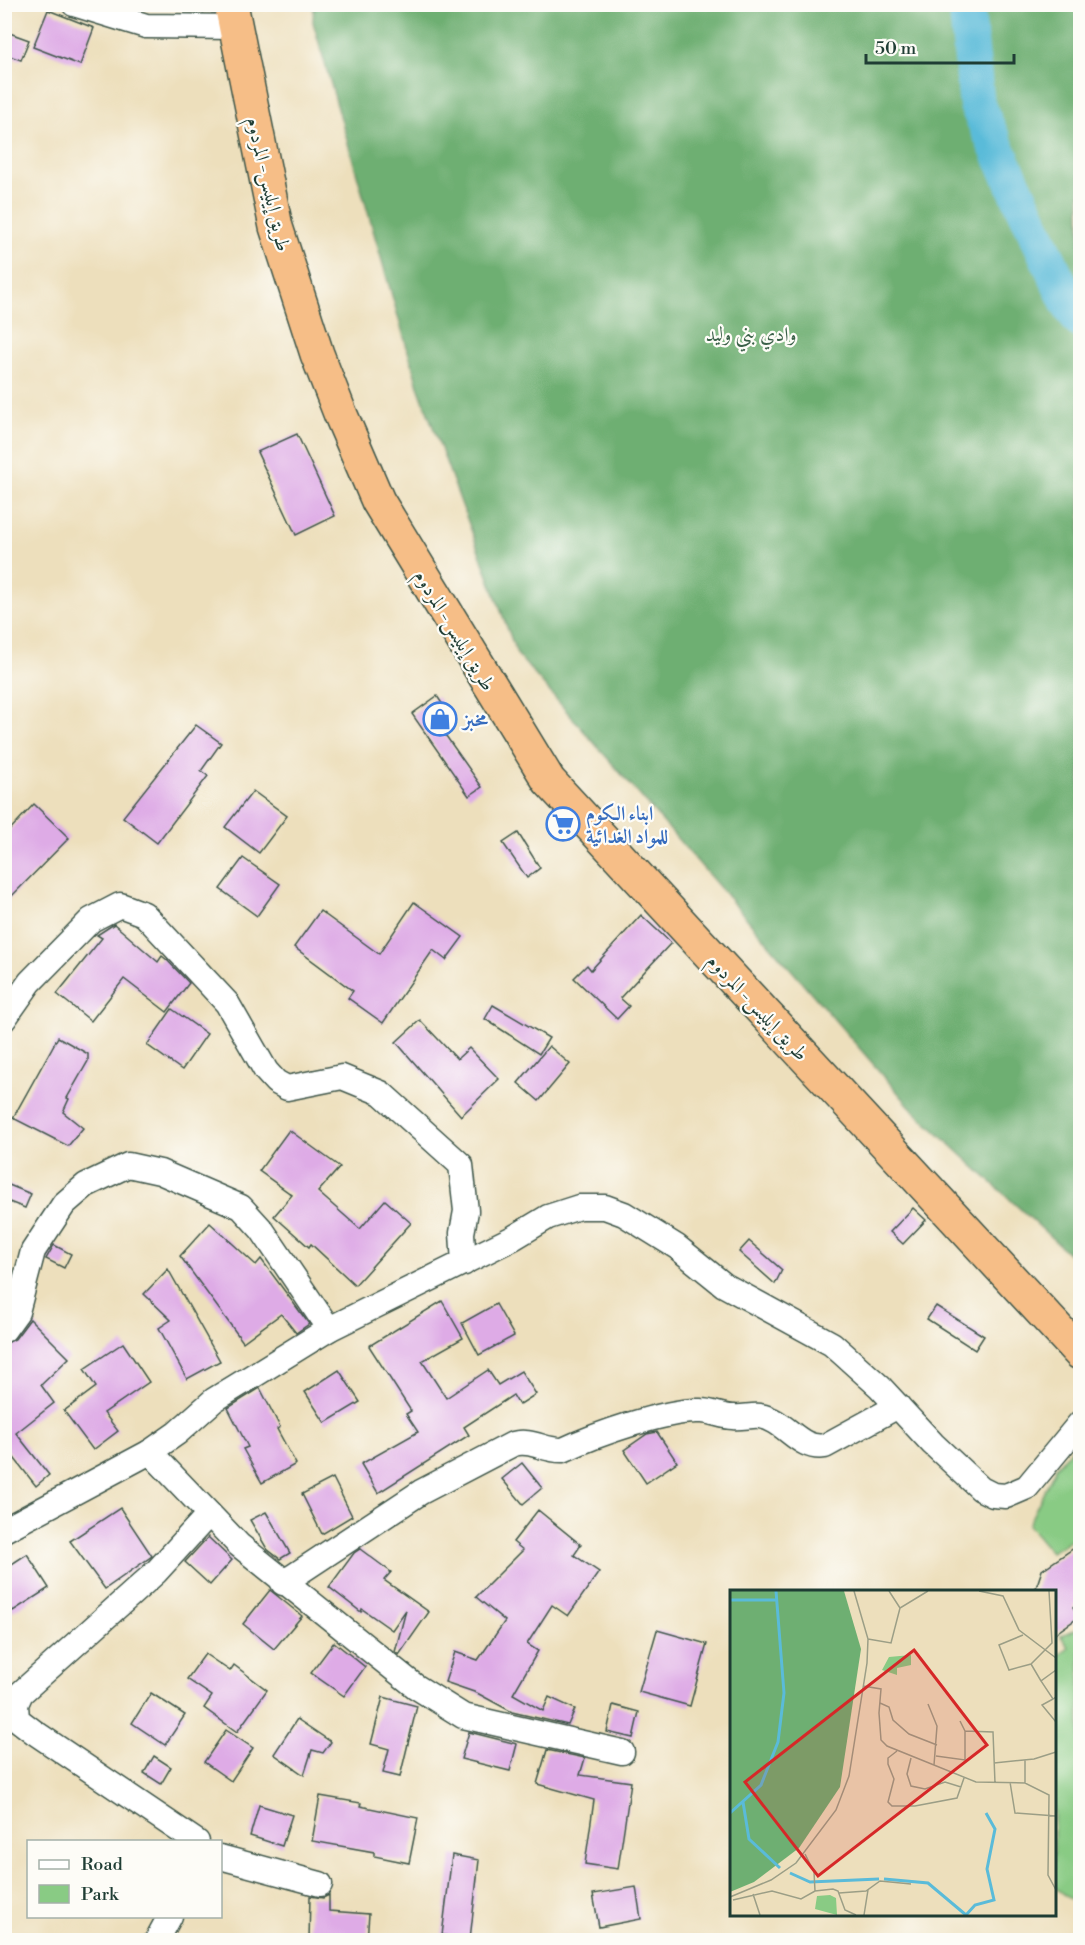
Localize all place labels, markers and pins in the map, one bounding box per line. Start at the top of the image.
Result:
shop icon: مخبز [422,701,458,737]
place label: مخبز [461,708,489,733]
place label: ابناء الكوم للمواد الغدائية [586,802,668,850]
supermarket icon: ابناء الكوم للمواد الغدائية [545,806,581,842]

